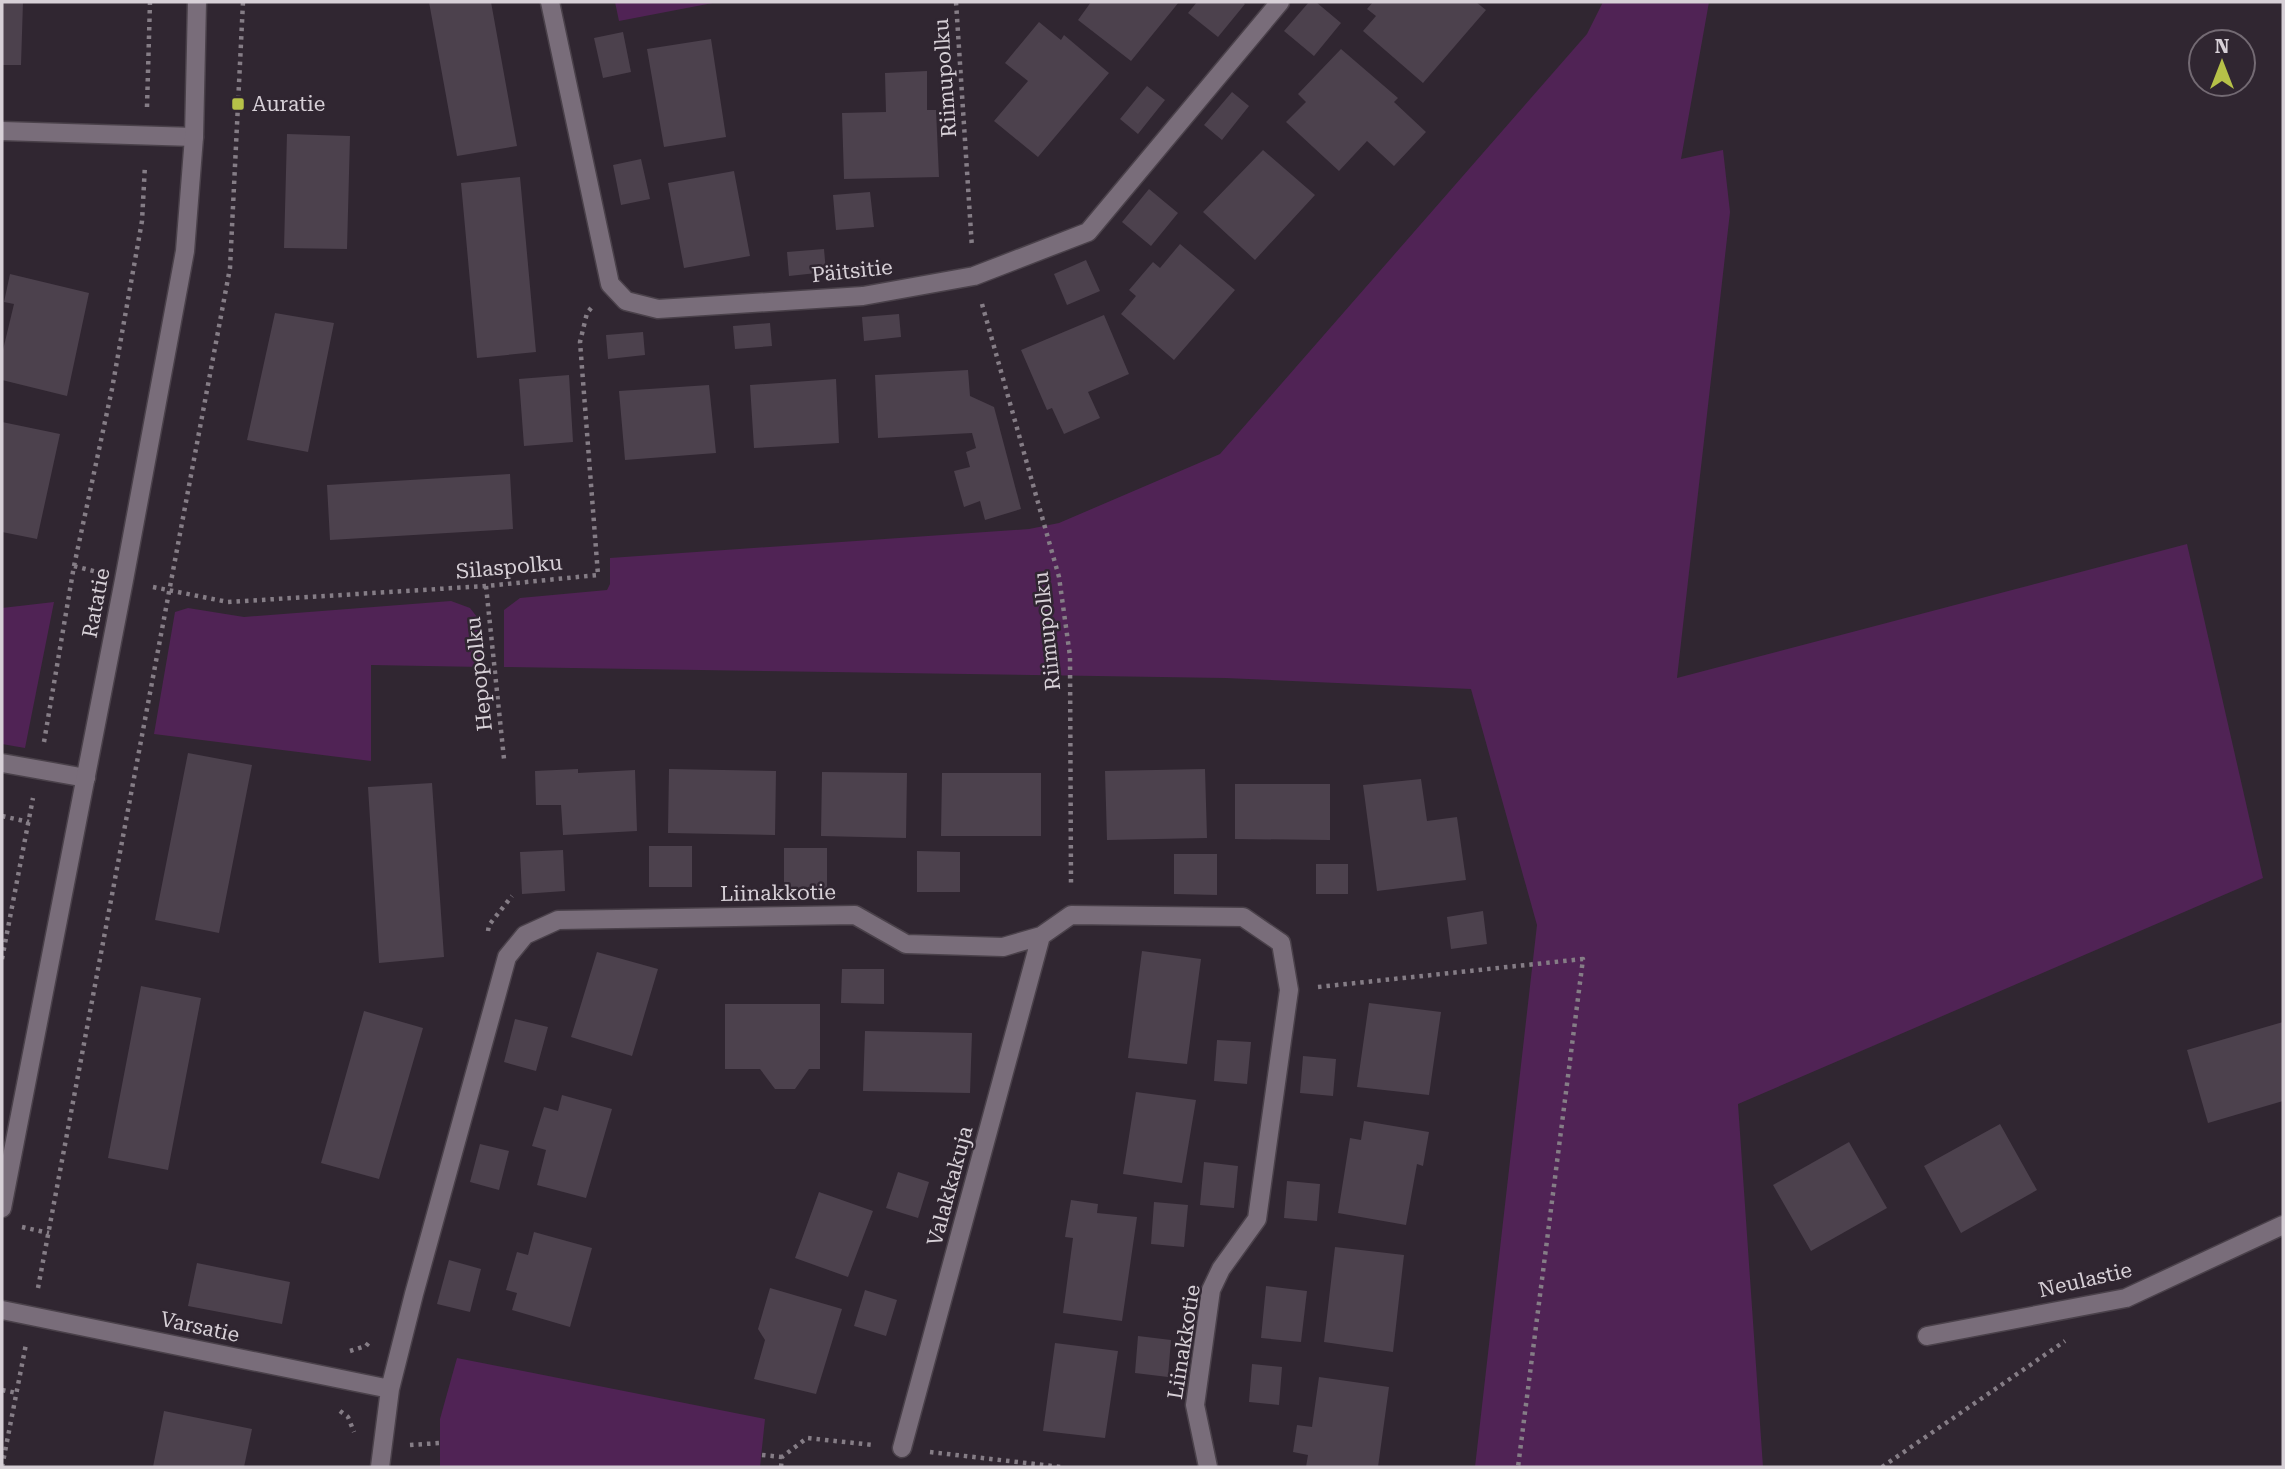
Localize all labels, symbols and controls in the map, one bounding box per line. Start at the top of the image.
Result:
street label: Riimupolku [929,18,961,138]
north arrow [2187,28,2257,98]
text: N [2215,35,2230,58]
place label: Auratie [252,92,325,116]
marker: Auratie [230,96,246,112]
street label: Päitsitie [810,255,894,287]
street label: Silaspolku [455,550,563,584]
street label: Ratatie [77,566,115,640]
street label: Riimupolku [1029,570,1065,692]
street label: Hepopolku [461,616,497,732]
street label: Liinakkotie [720,880,836,906]
street label: Valakkakuja [922,1123,978,1249]
street label: Neulastie [2036,1258,2134,1302]
street label: Liinakkotie [1163,1283,1205,1401]
street label: Varsatie [158,1307,242,1347]

